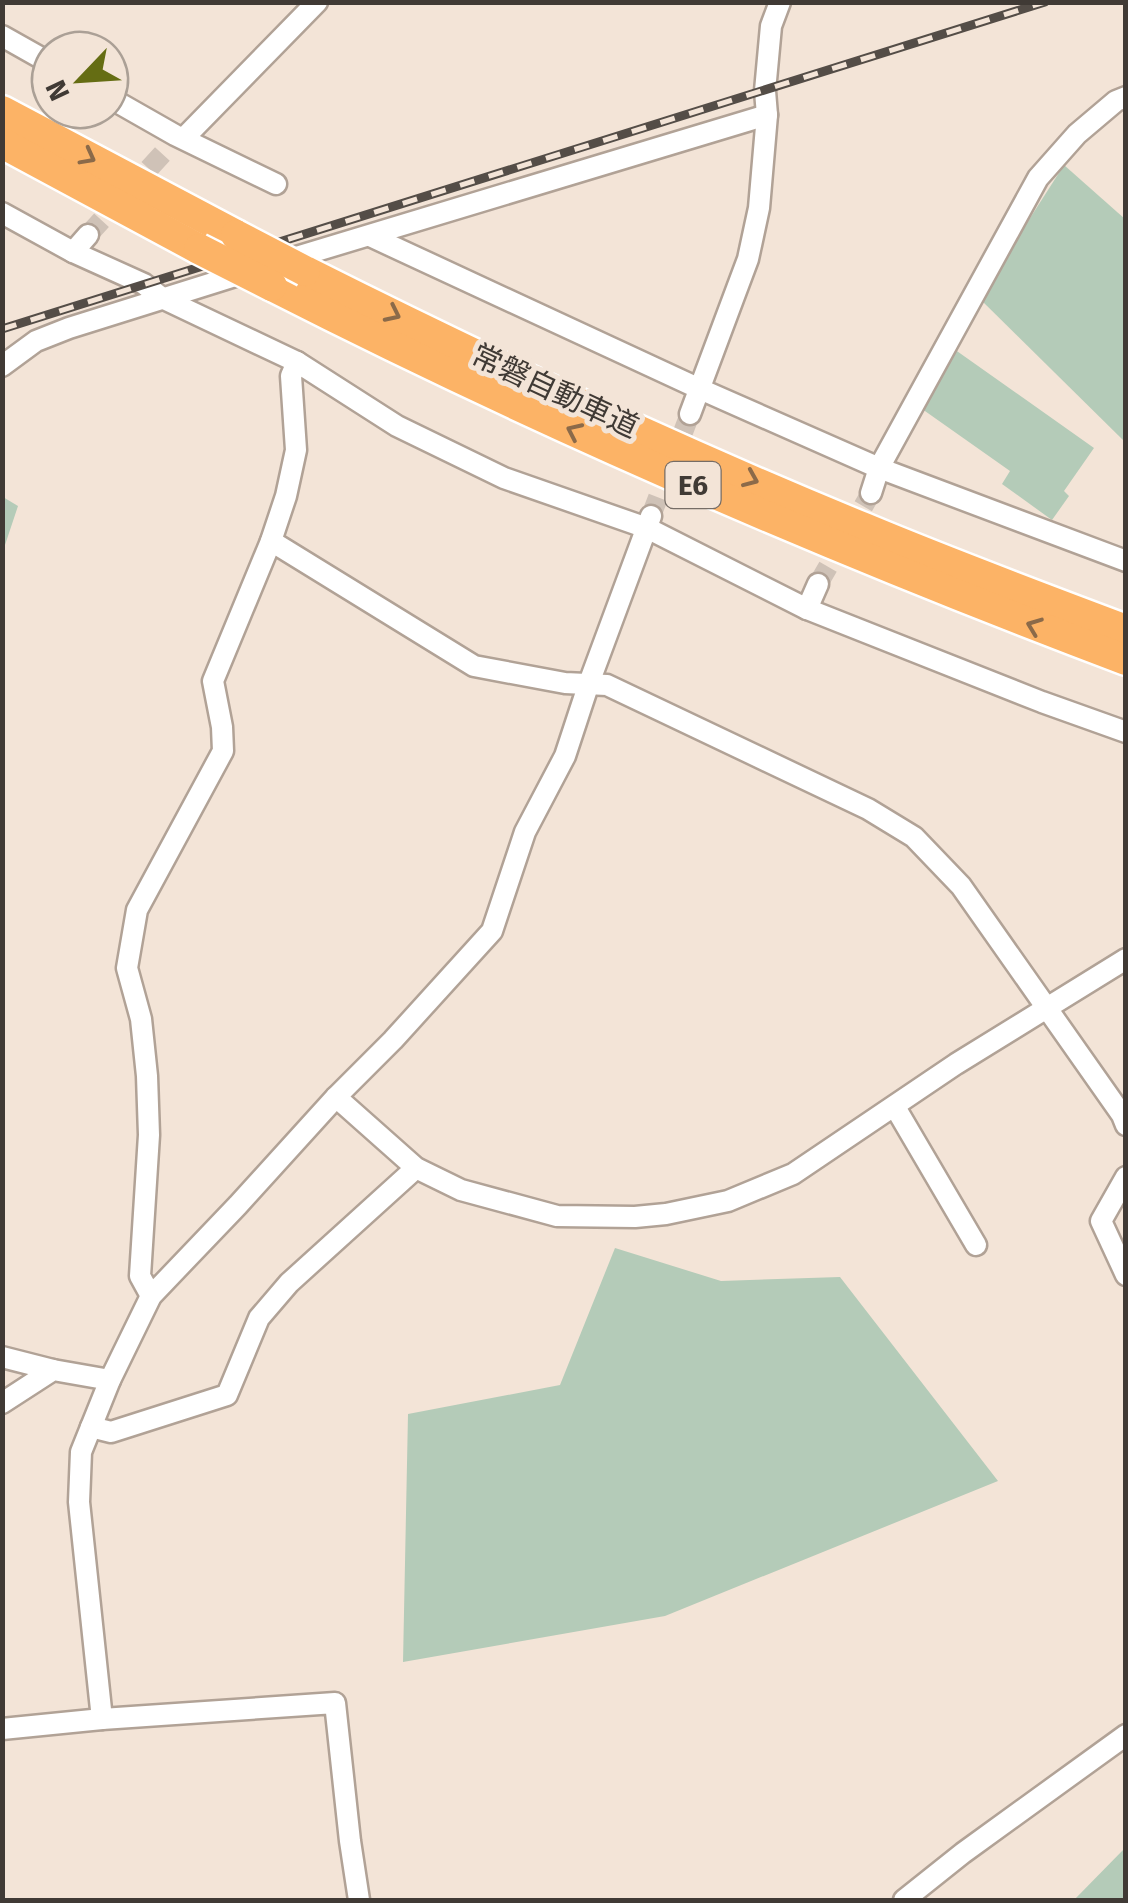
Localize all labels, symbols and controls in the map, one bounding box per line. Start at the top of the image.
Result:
north arrow [30,30,130,130]
text: N [39,75,77,106]
one-way arrow [78,145,96,164]
one-way arrow [382,302,400,322]
street label: 常磐自動車道 [466,337,644,445]
one-way arrow [566,423,584,443]
road number: E6 [666,462,720,508]
one-way arrow [741,467,759,487]
one-way arrow [1027,617,1044,637]

